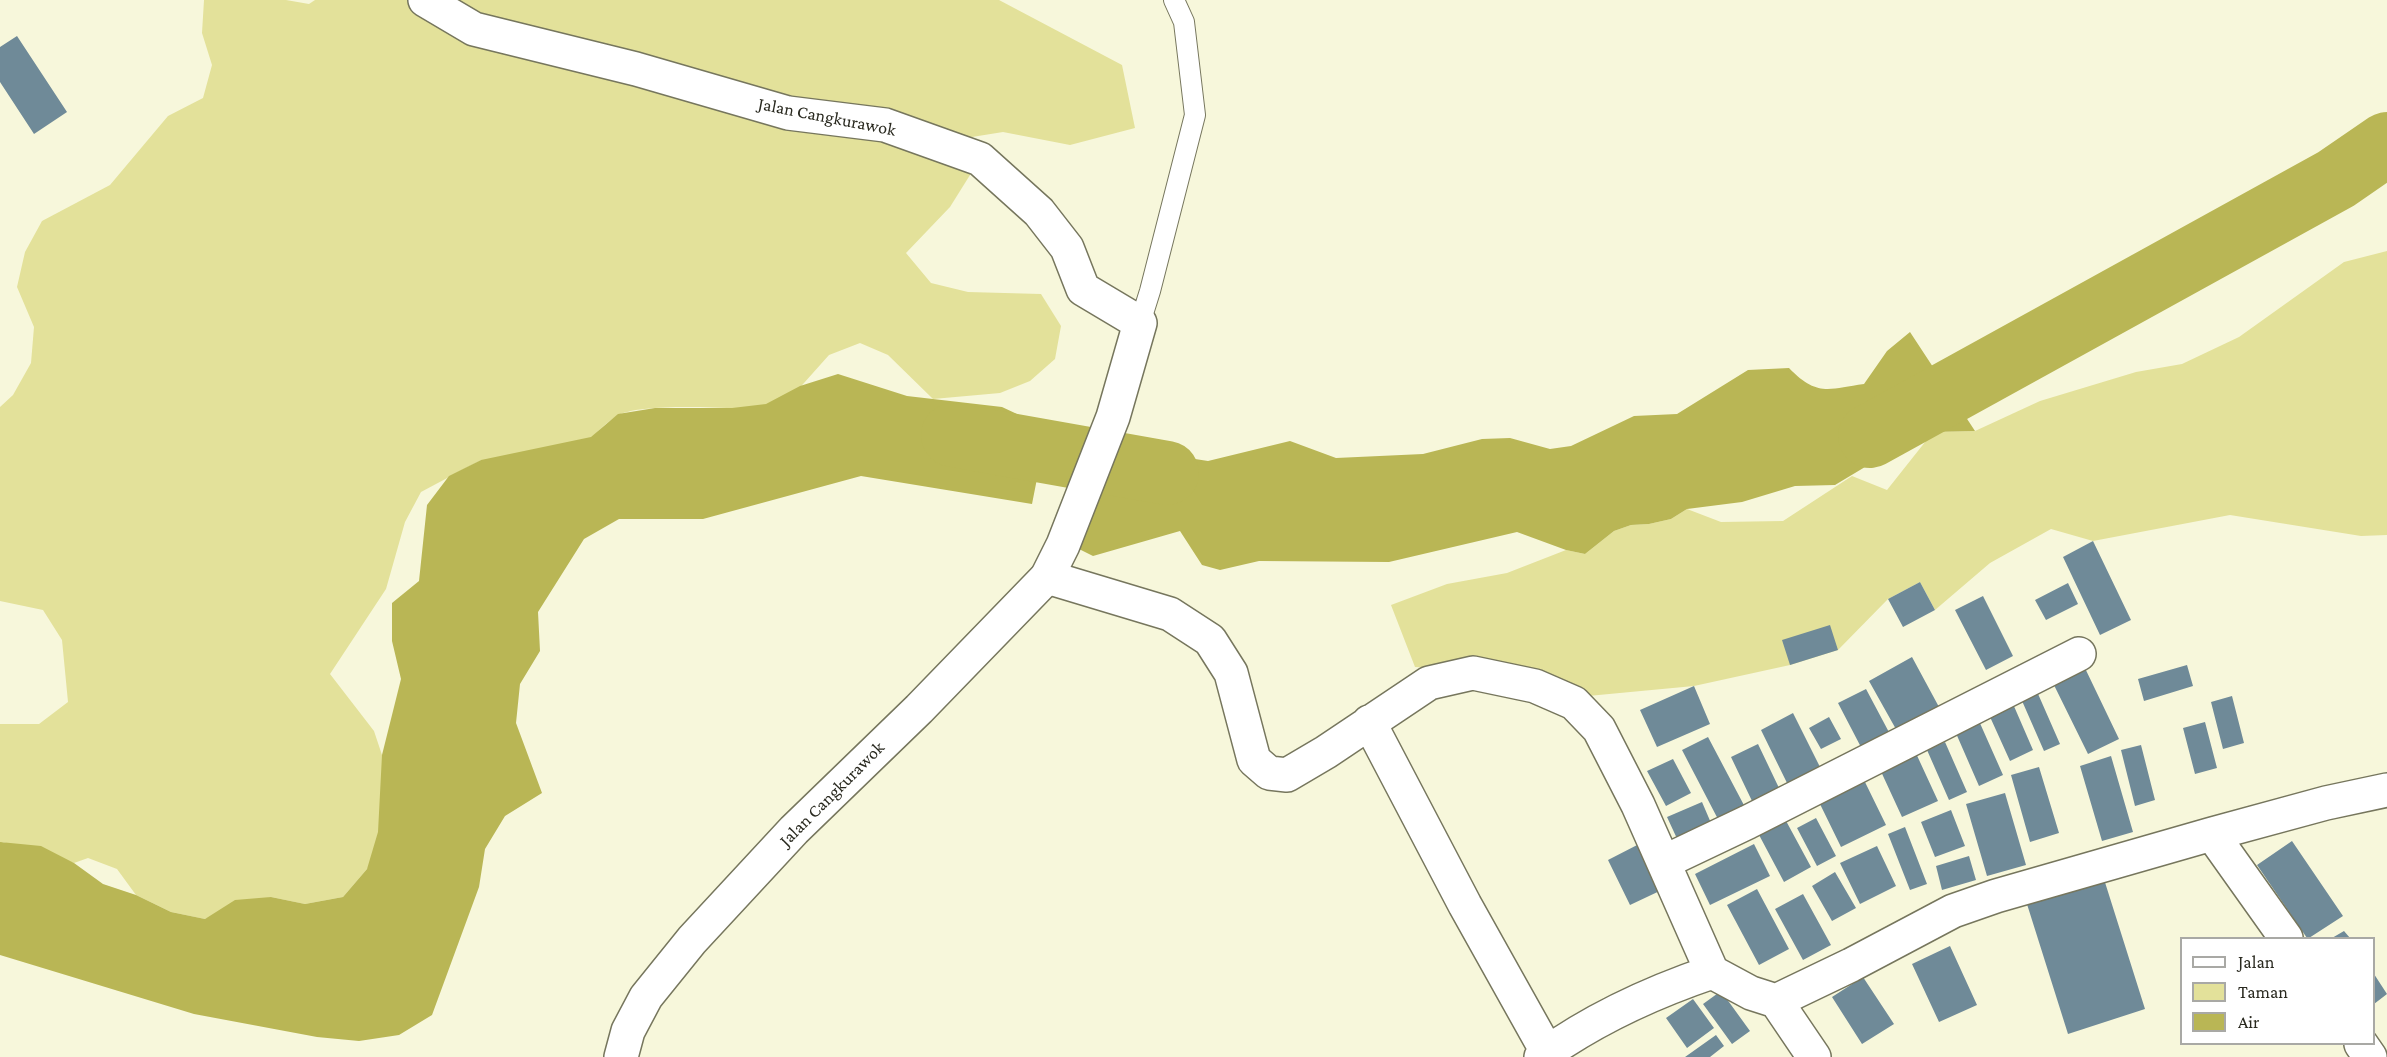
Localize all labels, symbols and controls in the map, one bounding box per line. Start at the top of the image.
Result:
street label: Jalan Cangkurawok [756,93,898,141]
street label: Jalan Cangkurawok [775,737,889,851]
legend [2180,937,2375,1045]
text: Jalan [2238,952,2274,972]
text: Taman [2238,982,2288,1002]
text: Air [2238,1012,2259,1032]

